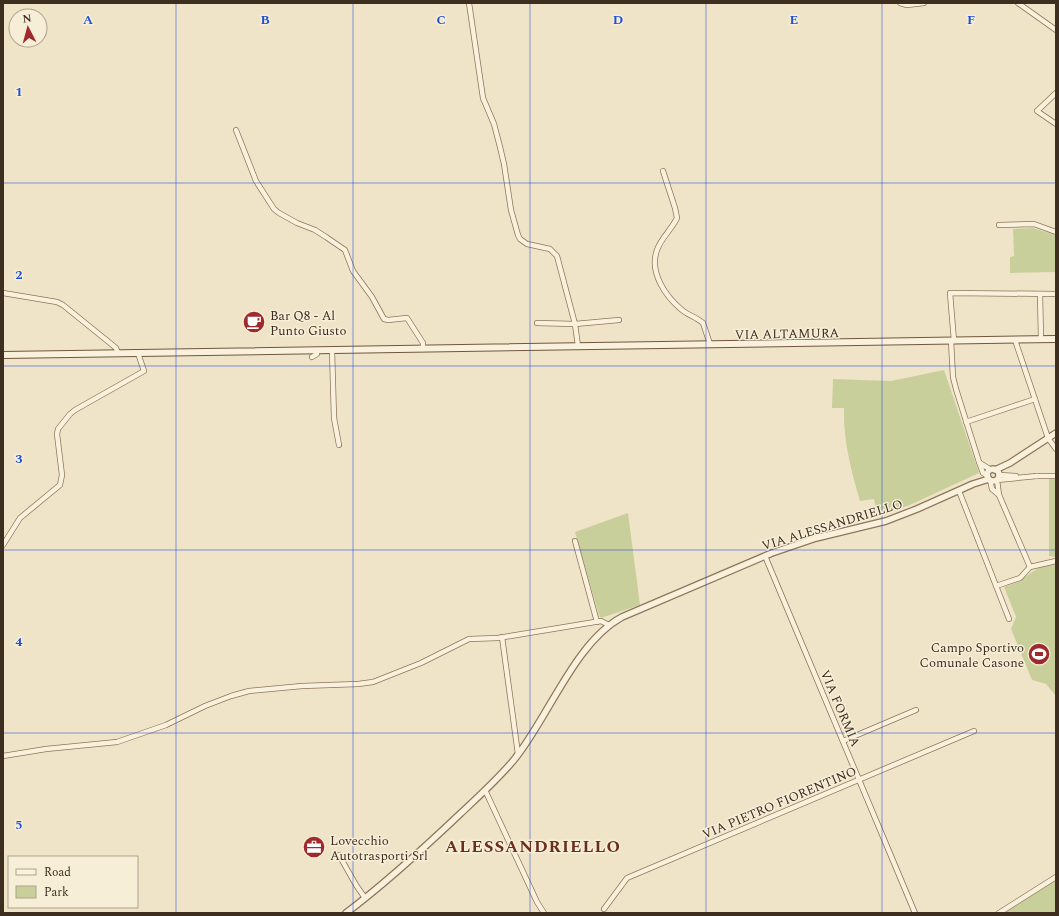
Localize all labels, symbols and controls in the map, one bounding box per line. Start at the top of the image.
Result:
north arrow [8,8,48,48]
text: N [22,10,32,27]
text: A [83,10,93,30]
text: B [260,10,270,30]
text: C [436,10,446,30]
text: D [613,10,623,30]
text: E [790,10,799,30]
text: F [967,10,975,30]
text: 1 [15,82,23,102]
text: 2 [15,265,23,285]
place label: Bar Q8 - Al Punto Giusto [270,306,346,341]
cafe icon: Bar Q8 - Al Punto Giusto [241,309,267,335]
street label: VIA ALTAMURA [735,323,840,345]
text: 3 [15,449,23,469]
street label: VIA ALESSANDRIELLO [759,494,905,556]
text: 4 [15,632,23,652]
place label: Campo Sportivo Comunale Casone [920,638,1024,673]
sports icon: Campo Sportivo Comunale Casone [1026,641,1052,667]
street label: VIA FORMIA [815,667,865,750]
street label: VIA PIETRO FIORENTINO [699,761,860,845]
text: 5 [15,815,23,835]
place label: Lovecchio Autotrasporti Srl [330,831,428,866]
office icon: Lovecchio Autotrasporti Srl [301,834,327,860]
district label: ALESSANDRIELLO [445,834,621,860]
legend [8,856,138,908]
text: Road [44,863,71,882]
text: Park [44,883,69,902]

